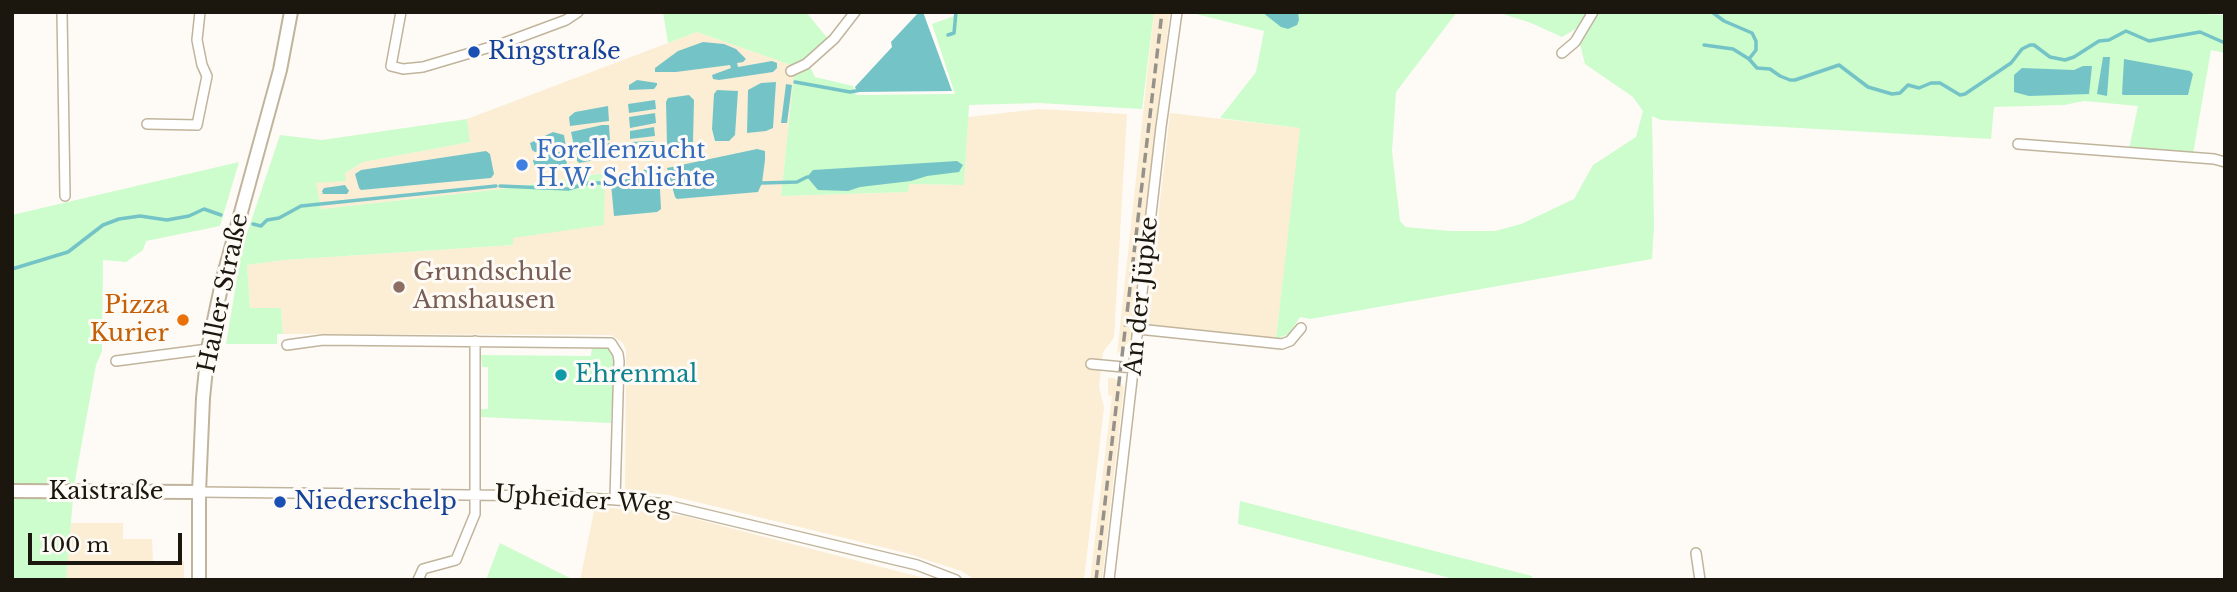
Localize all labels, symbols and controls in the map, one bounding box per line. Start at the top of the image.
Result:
place label: Ringstraße [488,38,621,66]
marker: Ringstraße [466,44,482,60]
place label: Forellenzucht H.W. Schlichte [536,137,715,193]
marker: Forellenzucht H.W. Schlichte [514,157,530,173]
street label: Haller Straße [193,211,255,375]
street label: An der Jüpke [1119,215,1165,377]
place label: Grundschule Amshausen [413,259,572,315]
marker: Grundschule Amshausen [391,279,407,295]
place label: Pizza Kurier [90,292,169,348]
marker: Pizza Kurier [175,312,191,328]
place label: Ehrenmal [575,361,697,389]
marker: Ehrenmal [553,367,569,383]
street label: Kaistraße [48,478,164,506]
street label: Upheider Weg [493,480,673,522]
place label: Niederschelp [294,488,457,516]
marker: Niederschelp [272,494,288,510]
scale bar [32,518,186,562]
text: 100 m [41,532,109,558]

